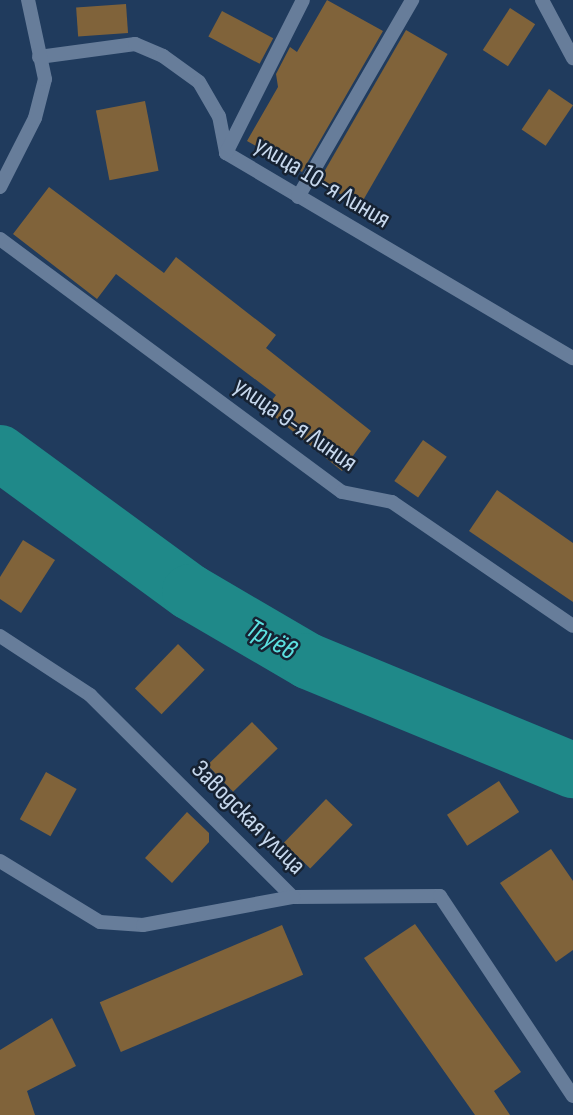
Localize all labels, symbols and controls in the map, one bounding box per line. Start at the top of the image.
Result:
street label: улица 10-я Линия [248,130,396,236]
street label: улица 9-я Линия [227,371,363,479]
water label: Труёв [240,612,302,668]
street label: Заводская улица [184,754,312,882]

